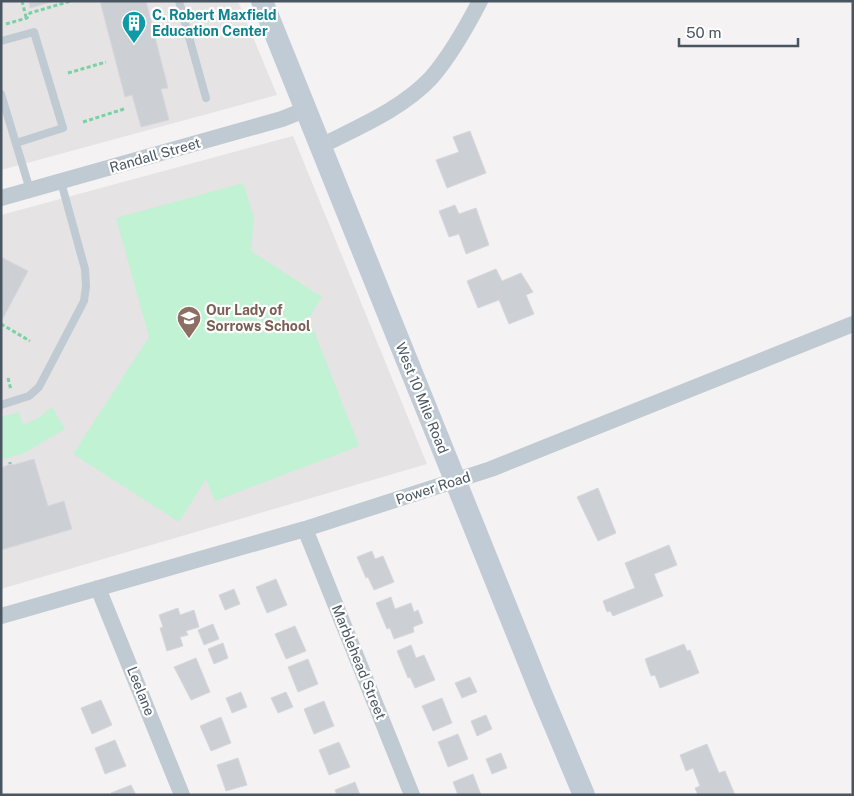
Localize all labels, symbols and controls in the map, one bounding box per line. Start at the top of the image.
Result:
place label: C. Robert Maxfield Education Center [152,7,277,39]
building icon: C. Robert Maxfield Education Center [121,10,147,44]
scale bar [679,15,798,47]
text: 50 m [686,24,721,41]
street label: Randall Street [108,134,202,176]
place label: Our Lady of Sorrows School [206,302,311,334]
school or university icon: Our Lady of Sorrows School [176,305,202,339]
street label: West 10 Mile Road [392,340,452,456]
street label: Power Road [394,468,472,508]
street label: Marblehead Street [329,602,389,722]
street label: Leelane [124,664,158,718]

